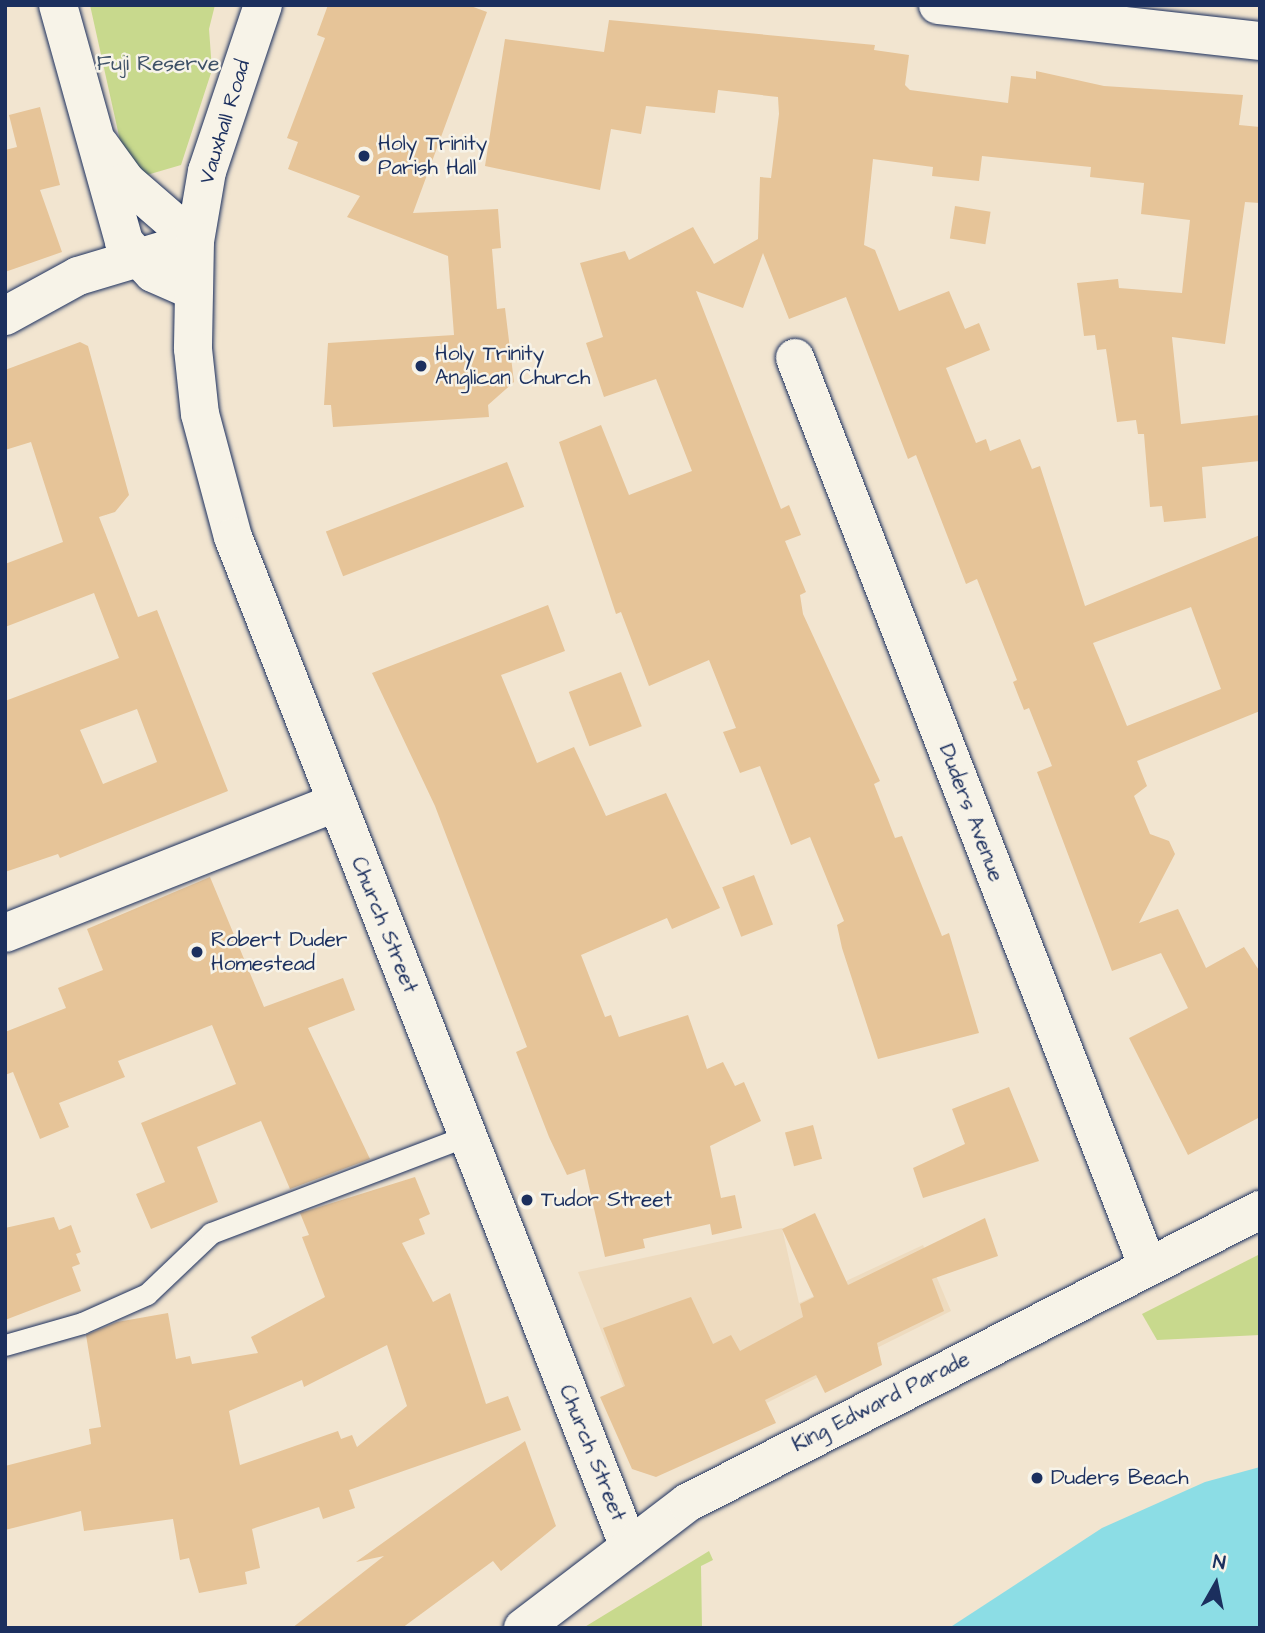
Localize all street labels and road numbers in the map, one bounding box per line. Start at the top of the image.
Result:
street label: Vauxhall Road [194,57,256,187]
street label: Duders Avenue [933,741,1009,885]
street label: Church Street [345,853,423,997]
street label: King Edward Parade [788,1346,974,1458]
street label: Church Street [553,1381,631,1525]

